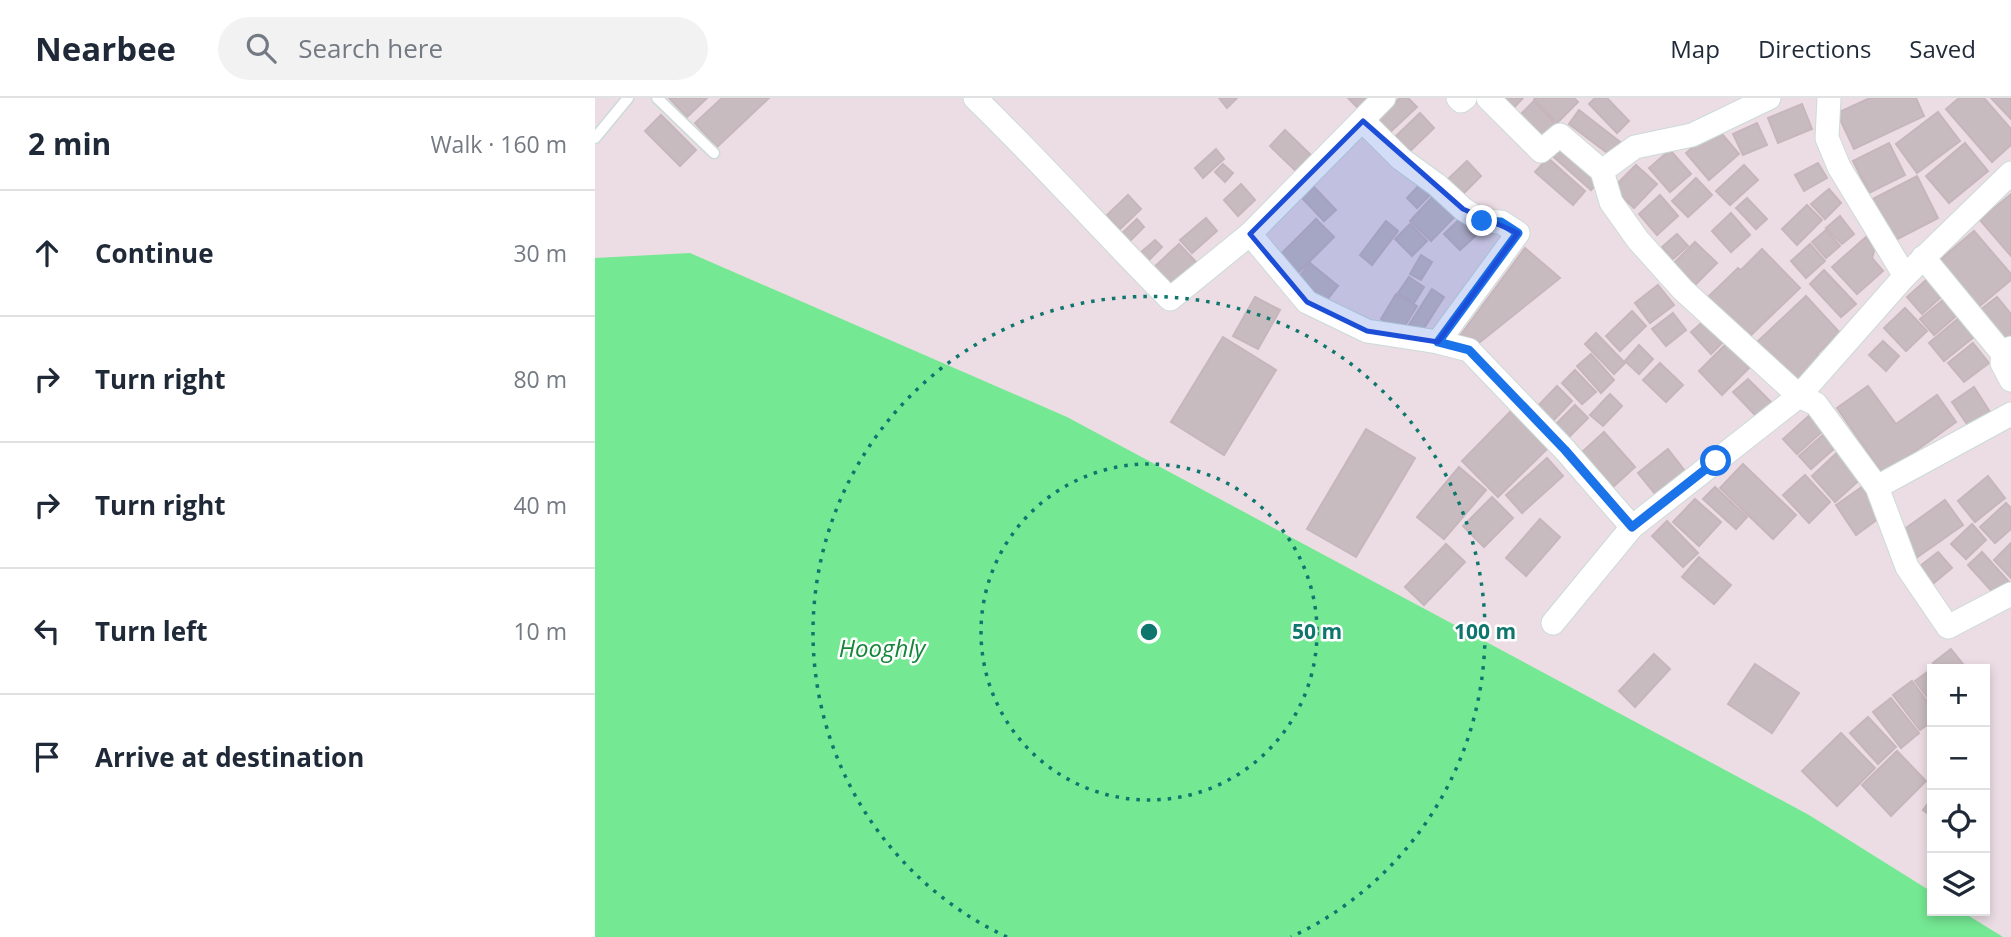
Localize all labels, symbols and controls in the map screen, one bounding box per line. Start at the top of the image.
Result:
search box [218,17,708,80]
text: Nearbee [35,26,176,71]
icon: search [242,29,280,67]
text: Search here [298,30,443,66]
text: Map [1670,32,1720,65]
text: Directions [1758,32,1871,65]
text: Saved [1909,32,1976,65]
text: 2 min [28,123,111,164]
text: Walk · 160 m [430,128,567,160]
route end [1466,205,1497,236]
icon: ahead [28,234,66,272]
text: Continue [95,235,214,271]
text: 30 m [513,237,567,269]
icon: right [28,360,66,398]
text: Turn right [95,361,226,397]
text: 80 m [513,363,567,395]
route start [1700,445,1731,476]
icon: right [28,486,66,524]
text: Turn right [95,487,226,523]
text: 40 m [513,489,567,521]
icon: left [28,612,66,650]
text: Turn left [95,613,207,649]
text: 10 m [513,615,567,647]
text: 50 m [1292,617,1342,645]
text: 100 m [1454,617,1516,645]
centre of rings [1137,620,1161,644]
water label: Hooghly [839,631,927,664]
map controls [1927,664,1990,916]
button: + [1927,664,1990,727]
button: − [1927,727,1990,790]
icon: arrive [28,738,66,776]
text: Arrive at destination [95,739,364,775]
button: locate [1927,790,1990,853]
button: layers [1927,853,1990,916]

